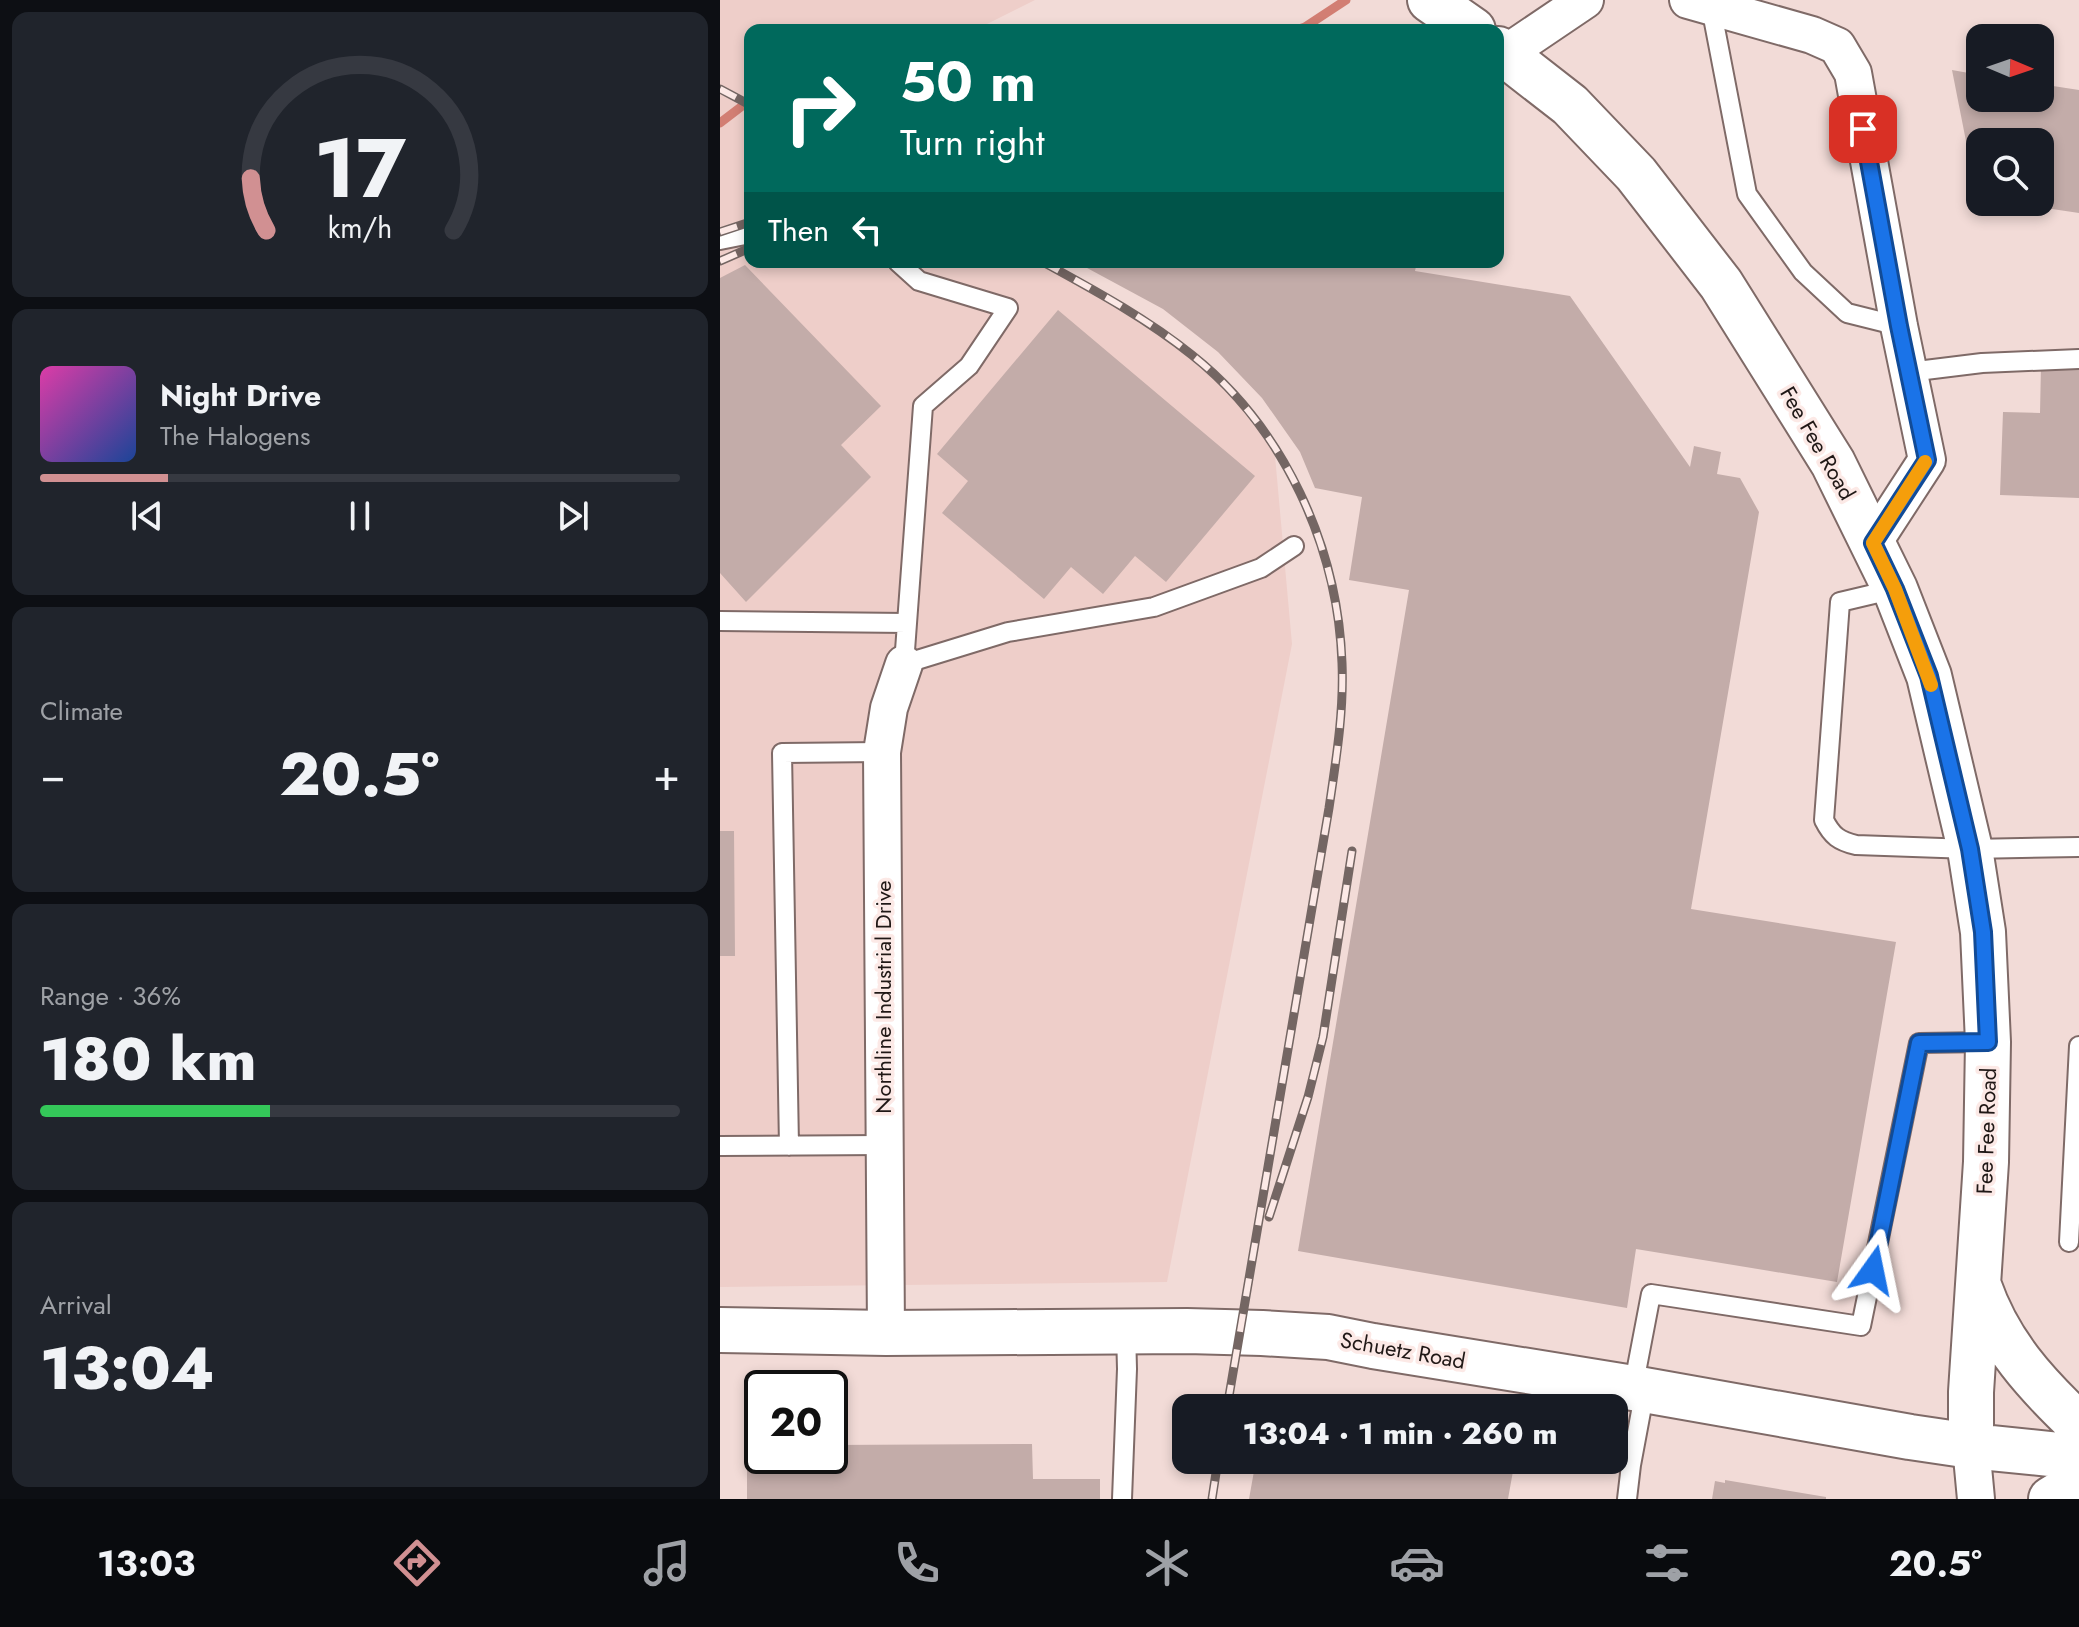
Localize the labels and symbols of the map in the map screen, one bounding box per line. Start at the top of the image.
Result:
north arrow [1966,24,2054,112]
pin [1829,95,1897,163]
street label: Fee Fee Road [1772,380,1864,506]
street label: Northline Industrial Drive [867,880,899,1114]
street label: Fee Fee Road [1968,1067,2004,1195]
position arrow [1831,1228,1915,1312]
street label: Schuetz Road [1338,1323,1468,1377]
speed limit sign: 20 [744,1370,848,1474]

